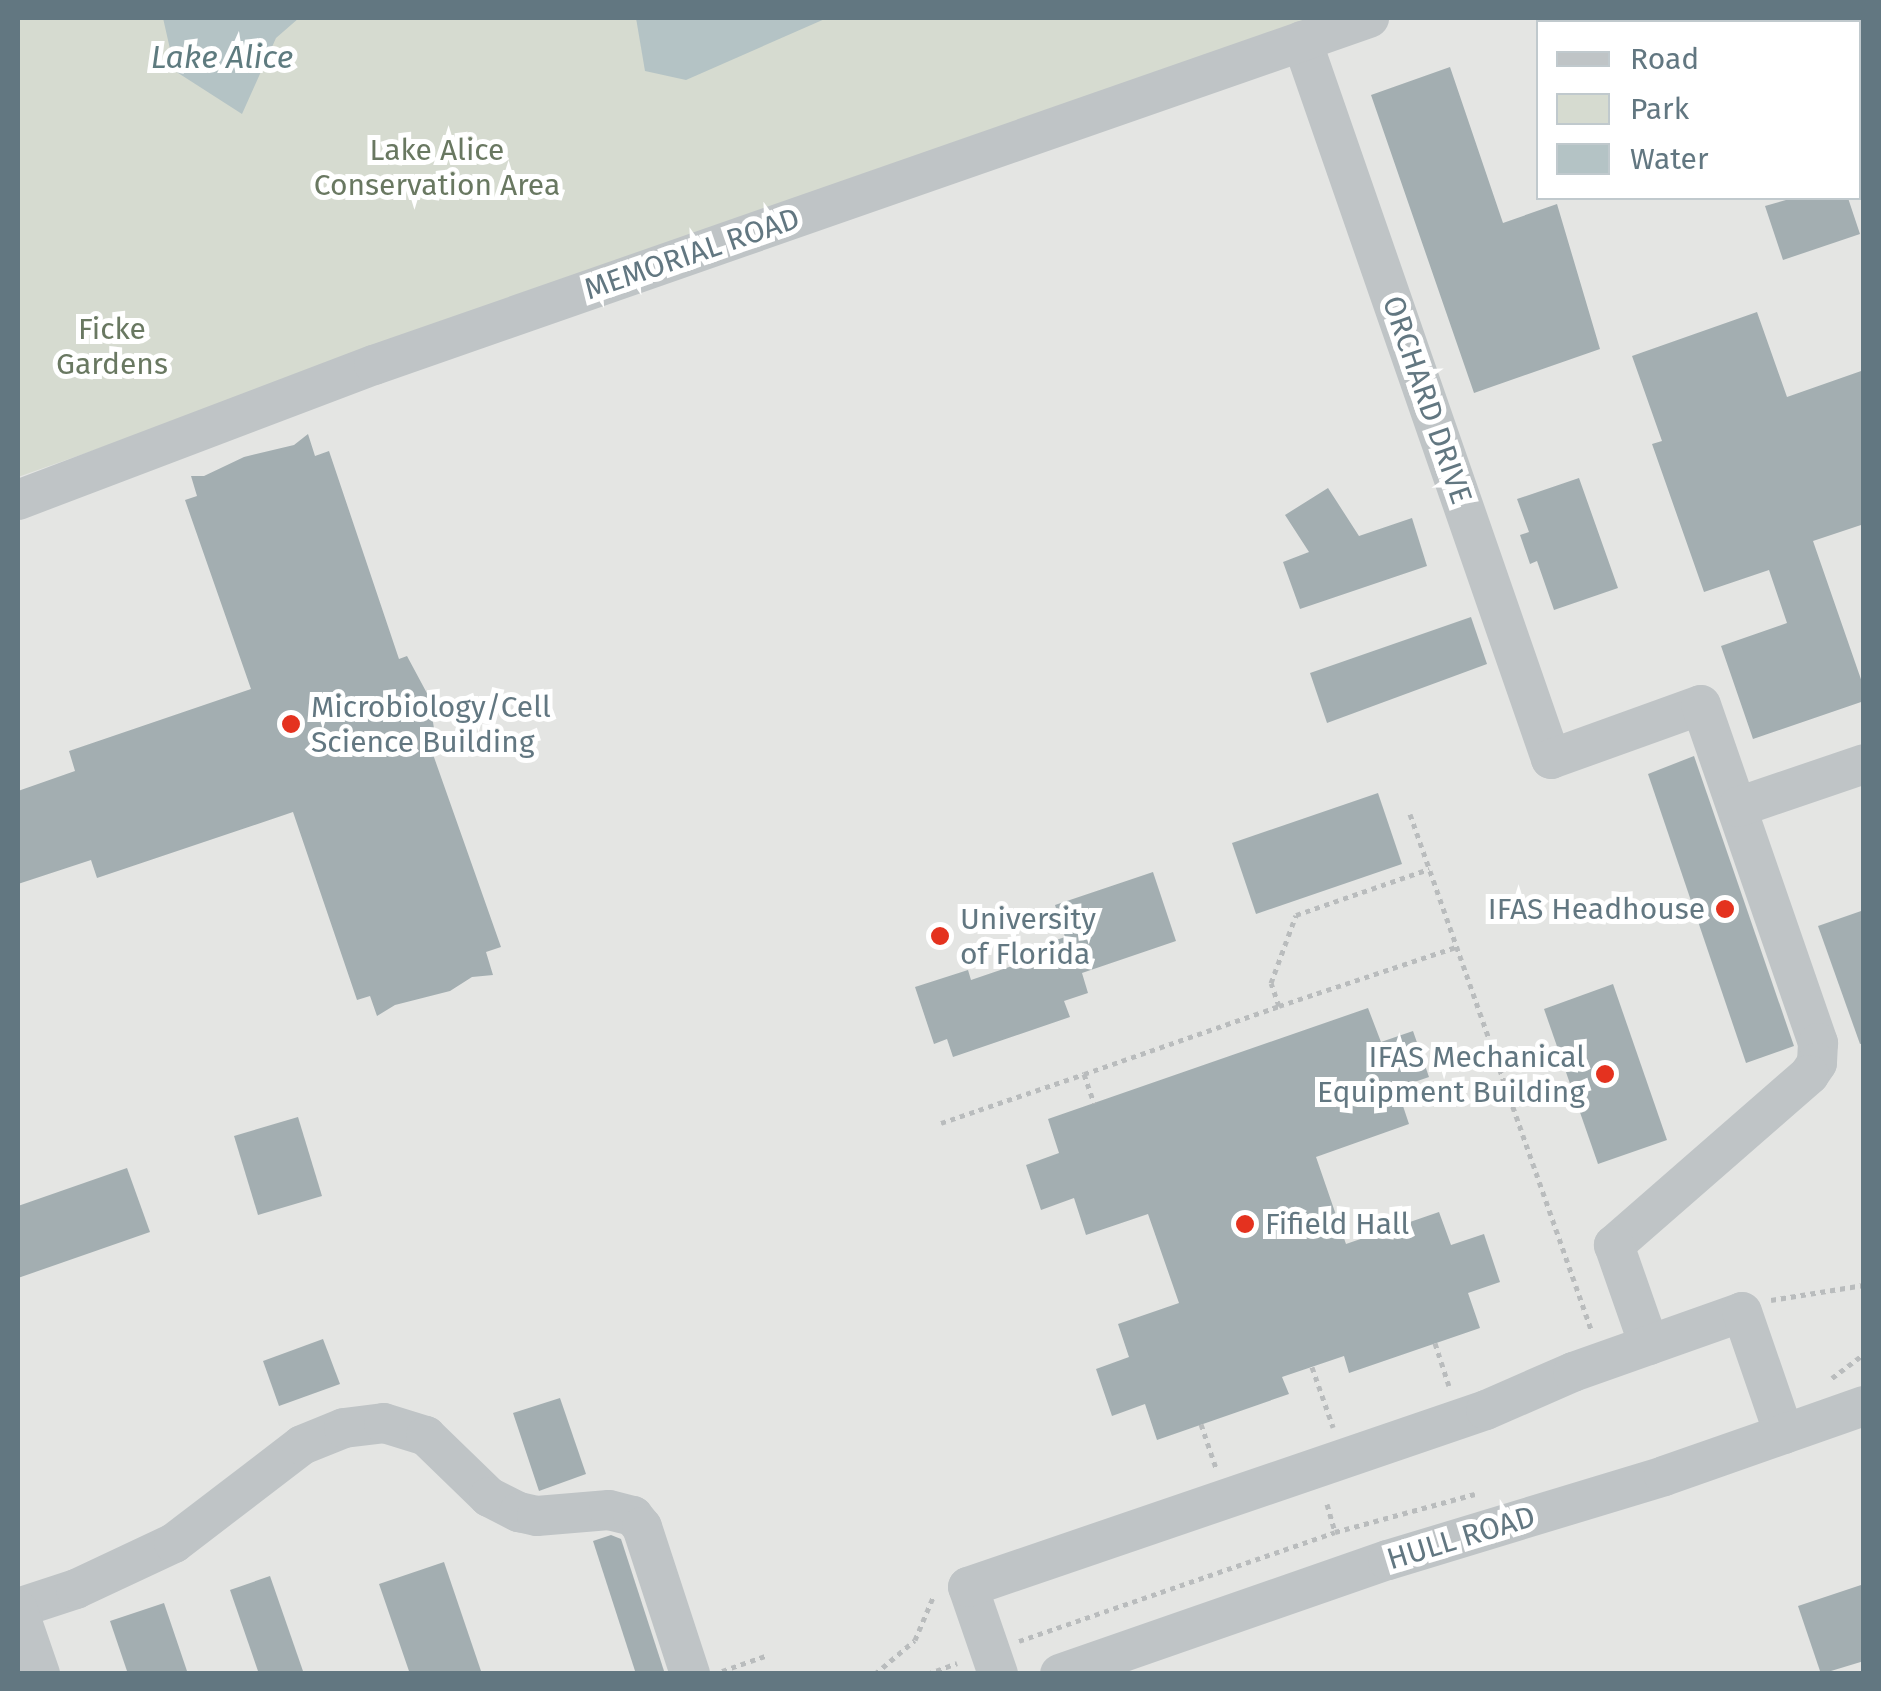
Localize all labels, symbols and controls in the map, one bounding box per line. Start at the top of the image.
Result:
legend [1536,20,1861,200]
water label: Lake Alice [151,38,293,76]
text: Road [1630,41,1699,77]
text: Park [1630,91,1689,127]
park label: Lake Alice Conservation Area [314,132,560,202]
text: Water [1630,141,1709,177]
street label: MEMORIAL ROAD [580,200,804,308]
street label: ORCHARD DRIVE [1375,291,1479,509]
park label: Ficke Gardens [56,311,168,382]
place label: Microbiology/Cell Science Building [311,689,551,760]
marker: Microbiology/Cell Science Building [280,713,302,735]
place label: IFAS Headhouse [1488,891,1705,927]
marker: IFAS Headhouse [1714,898,1736,920]
place label: University of Florida [960,901,1096,972]
marker: University of Florida [929,925,951,947]
place label: IFAS Mechanical Equipment Building [1317,1039,1585,1110]
marker: IFAS Mechanical Equipment Building [1594,1063,1616,1085]
place label: Fifield Hall [1265,1206,1409,1242]
marker: Fifield Hall [1234,1213,1256,1235]
street label: HULL ROAD [1383,1498,1539,1578]

